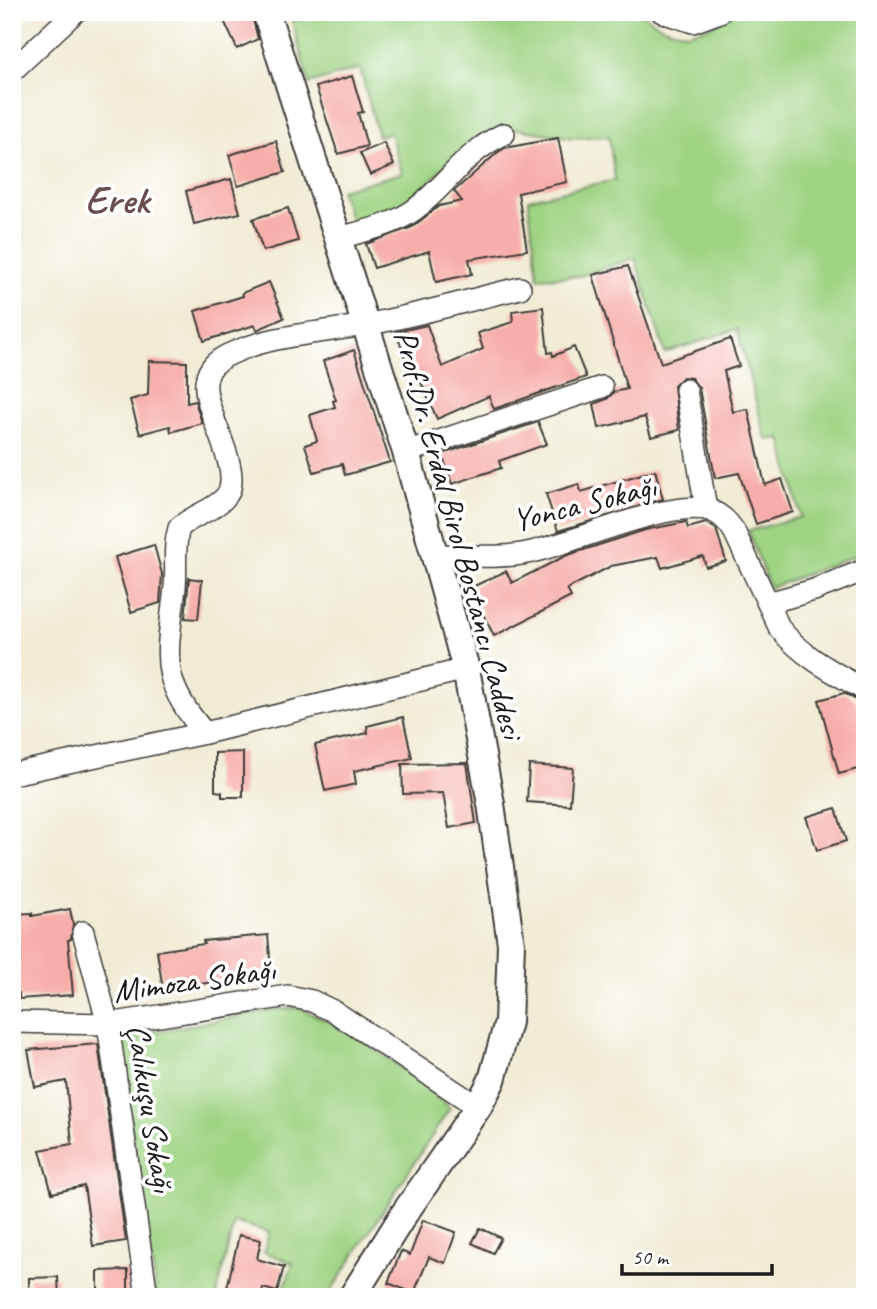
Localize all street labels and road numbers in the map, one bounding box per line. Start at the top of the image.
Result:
street label: Prof.Dr. Erdal Birol Bostancı Caddesi [384,325,535,746]
street label: Yonca Sokağı [508,465,662,541]
street label: Mimoza Sokağı [110,948,279,1012]
street label: Çalıkuşu Sokağı [117,1021,185,1197]

